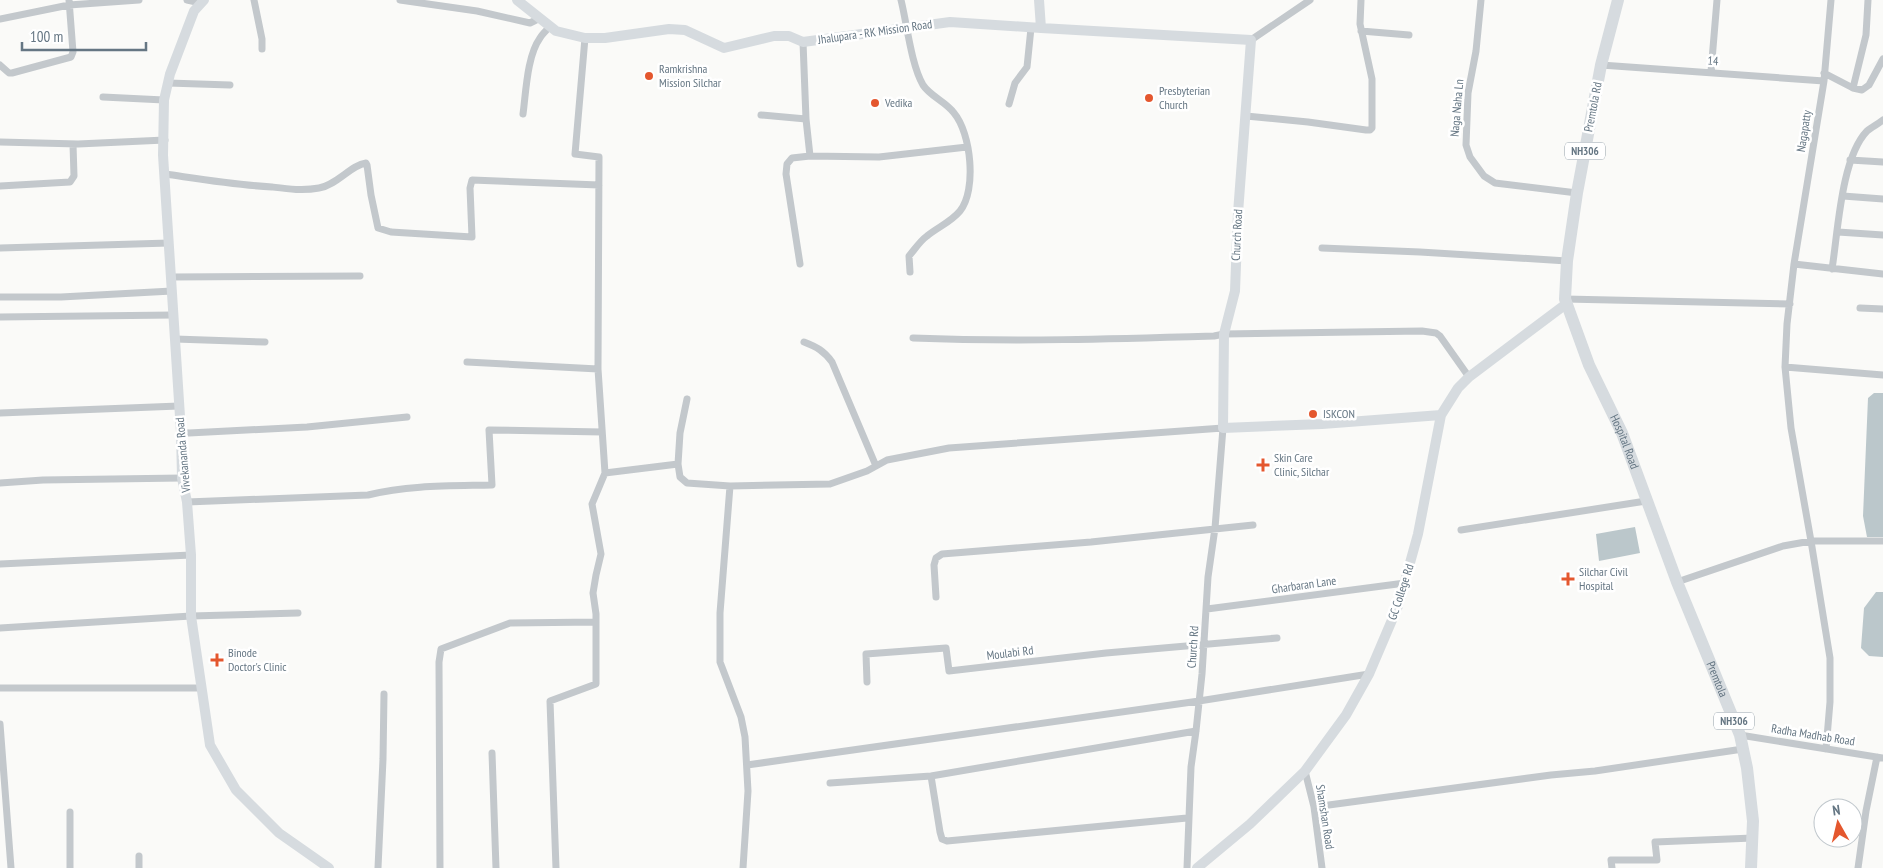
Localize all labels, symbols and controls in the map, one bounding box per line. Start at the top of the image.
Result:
street label: Jhalupara - RK Mission Road [816,16,933,47]
scale bar [22,20,146,52]
text: 100 m [30,27,63,46]
street label: 14 [1707,53,1720,68]
place label: Ramkrishna Mission Silchar [659,61,722,90]
marker: Ramkrishna Mission Silchar [643,70,655,82]
street label: Naga Naha Ln [1447,79,1466,137]
street label: Premtola Rd [1580,81,1605,133]
place label: Presbyterian Church [1159,83,1210,112]
marker: Presbyterian Church [1143,92,1155,104]
place label: Vedika [884,95,912,110]
marker: Vedika [869,97,881,109]
street label: Nagapatty [1793,108,1814,153]
road number: NH306 [1565,142,1605,160]
street label: Church Road [1228,209,1245,261]
place label: ISKCON [1323,406,1355,421]
marker: ISKCON [1307,408,1319,420]
street label: Hospital Road [1607,412,1643,471]
street label: Vivekananda Road [172,417,193,494]
place label: Skin Care Clinic, Silchar [1274,450,1330,479]
marker: Skin Care Clinic, Silchar [1256,458,1270,472]
street label: GC College Rd [1384,562,1417,622]
place label: Silchar Civil Hospital [1579,564,1628,593]
marker: Silchar Civil Hospital [1561,572,1575,586]
street label: Gharbaran Lane [1271,573,1337,596]
street label: Church Rd [1184,625,1201,669]
street label: Moulabi Rd [986,642,1034,663]
place label: Binode Doctor's Clinic [228,645,287,674]
marker: Binode Doctor's Clinic [210,653,224,667]
street label: Premtola [1703,659,1732,699]
road number: NH306 [1714,712,1754,729]
street label: Radha Madhab Road [1770,721,1856,749]
street label: Shamshan Road [1313,783,1338,850]
north arrow [1813,798,1863,848]
text: N [1831,801,1841,820]

